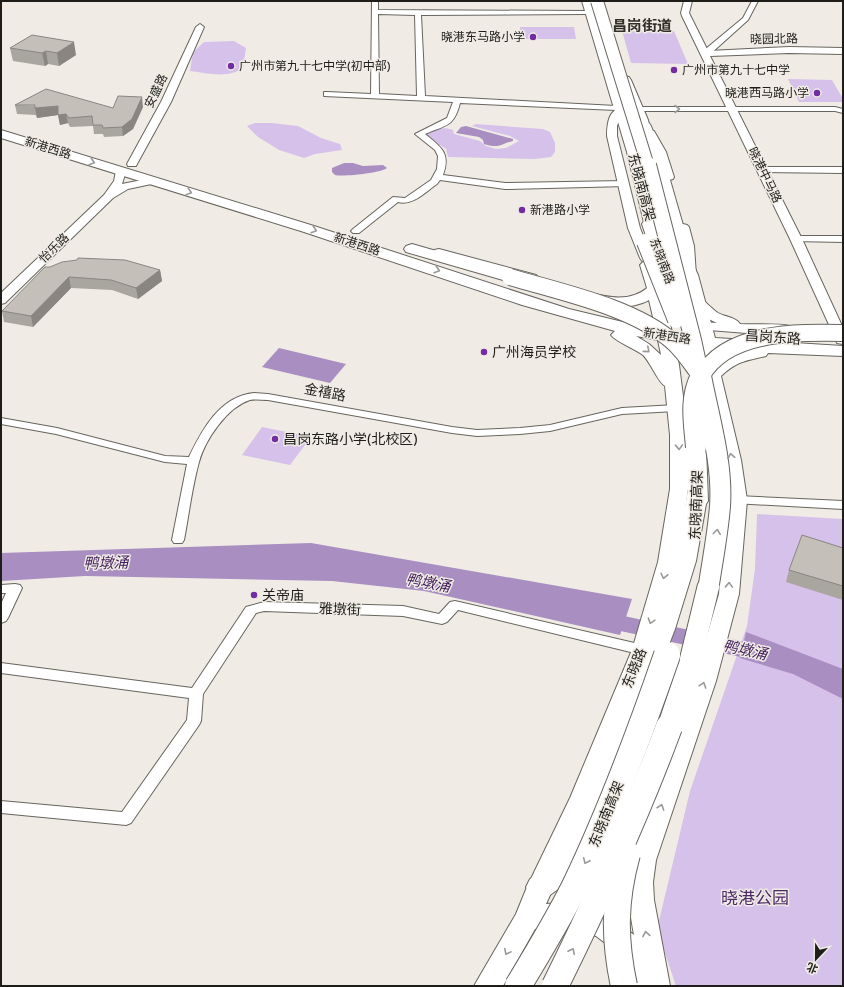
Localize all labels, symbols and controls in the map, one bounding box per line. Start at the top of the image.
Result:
district label: 昌岗街道 [612,17,672,35]
place label: 晓港东马路小学 [441,30,525,44]
marker: 晓港东马路小学 [528,32,538,42]
street label: 晓园北路 [750,32,798,46]
place label: 广州市第九十七中学(初中部) [239,59,391,73]
marker: 广州市第九十七中学(初中部) [226,61,236,71]
place label: 广州市第九十七中学 [682,63,790,77]
marker: 广州市第九十七中学 [669,65,679,75]
street label: 安盛路 [142,72,170,110]
place label: 晓港西马路小学 [725,86,809,100]
marker: 晓港西马路小学 [812,88,822,98]
one-way arrow [674,105,680,113]
street label: 新港西路 [23,134,73,162]
street label: 晓港中马路 [746,145,784,205]
street label: 东晓南高架 [624,151,659,223]
one-way arrow [88,157,95,166]
one-way arrow [186,187,193,196]
place label: 新港路小学 [530,203,590,217]
marker: 新港路小学 [517,205,527,215]
one-way arrow [310,225,317,234]
street label: 怡乐路 [36,230,72,266]
street label: 新港西路 [332,230,382,258]
street label: 东晓南路 [647,236,677,286]
one-way arrow [434,265,441,274]
street label: 新港西路 [642,325,692,347]
street label: 昌岗东路 [744,327,801,348]
place label: 广州海员学校 [492,344,576,361]
one-way arrow [642,345,649,352]
marker: 广州海员学校 [479,347,489,357]
street label: 金禧路 [303,380,347,405]
place label: 昌岗东路小学(北校区) [283,431,418,448]
marker: 昌岗东路小学(北校区) [270,434,280,444]
one-way arrow [675,444,684,450]
one-way arrow [727,453,736,459]
street label: 东晓南高架 [687,470,706,540]
one-way arrow [712,529,721,535]
water label: 鸭墩涌 [83,554,131,572]
water label: 鸭墩涌 [404,570,454,596]
one-way arrow [661,573,669,579]
one-way arrow [725,582,733,588]
place label: 关帝庙 [262,587,304,604]
marker: 关帝庙 [249,590,259,600]
street label: 雅墩街 [319,600,361,619]
one-way arrow [648,618,656,625]
water label: 鸭墩涌 [721,637,771,664]
street label: 东晓路 [619,646,650,691]
one-way arrow [699,681,707,688]
street label: 东晓南高架 [585,779,627,850]
one-way arrow [656,804,664,811]
one-way arrow [583,857,591,864]
park label: 晓港公园 [721,888,789,909]
one-way arrow [642,931,651,937]
north arrow [796,939,836,979]
one-way arrow [504,948,511,955]
one-way arrow [567,948,575,955]
text: 北 [805,960,820,976]

